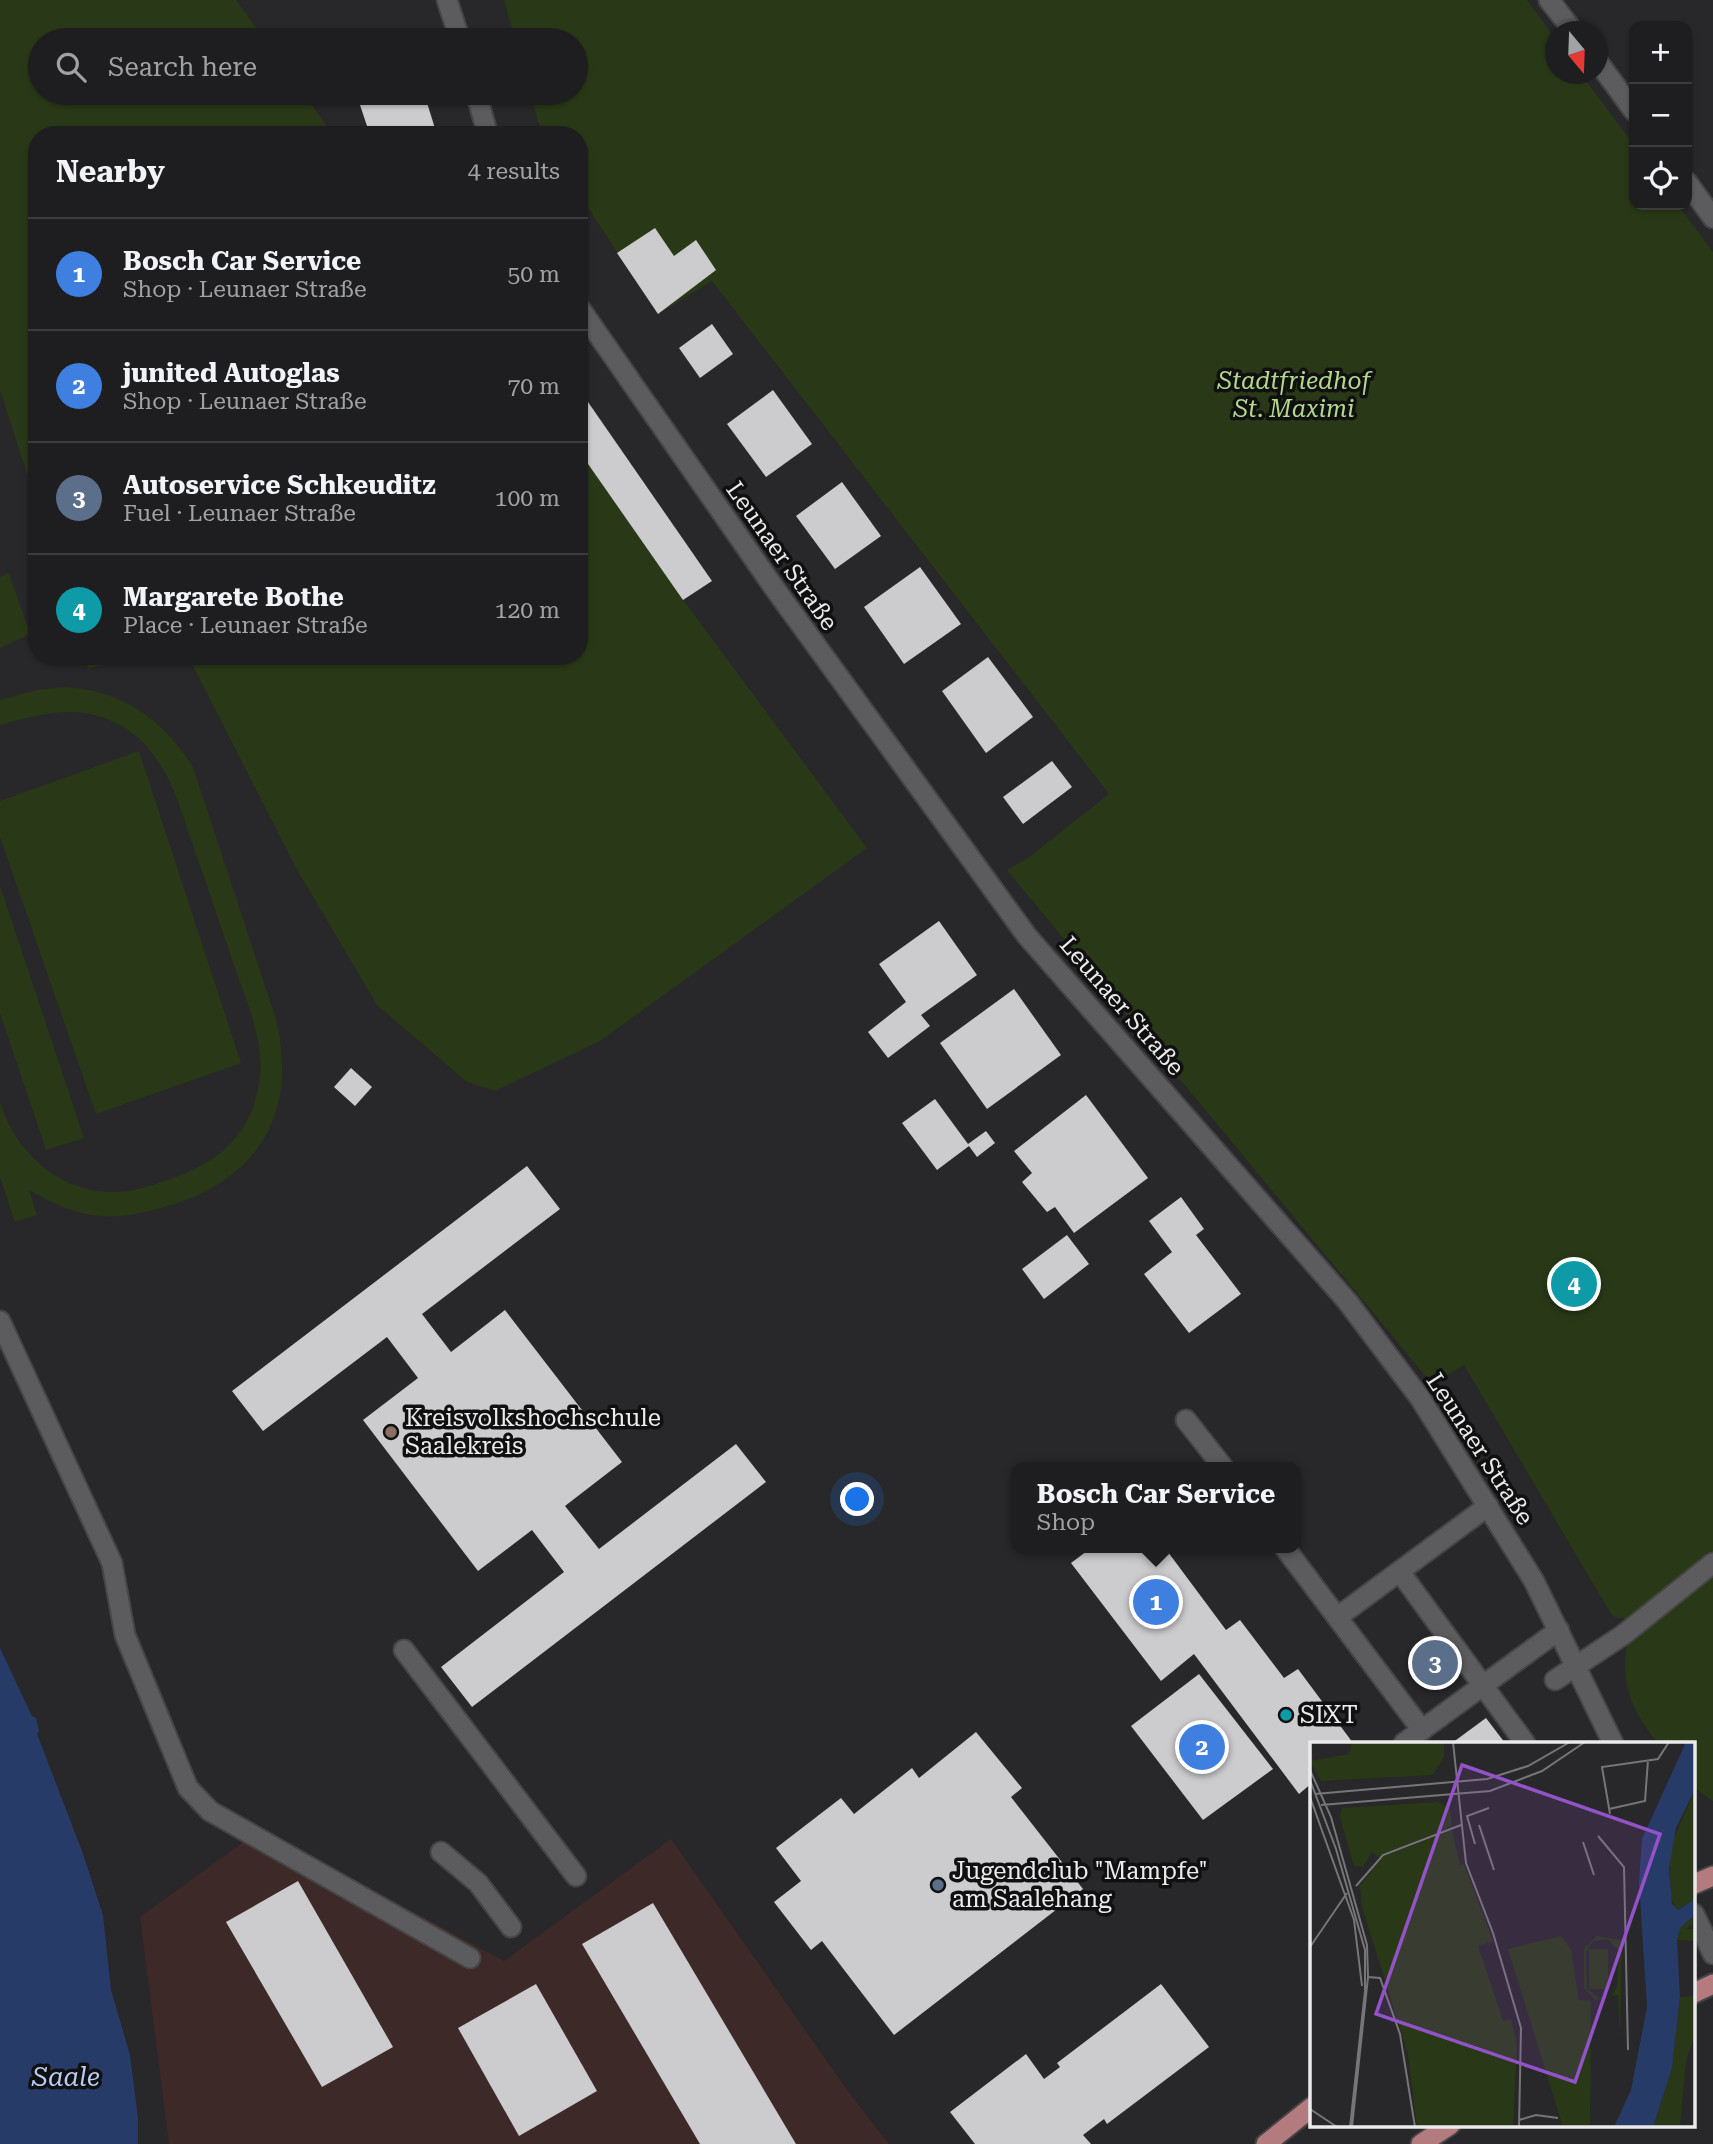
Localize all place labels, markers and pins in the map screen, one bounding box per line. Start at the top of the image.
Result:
pin: 4 [1551,1258,1597,1310]
place label: Kreisvolkshochschule Saalekreis [405,1404,661,1460]
marker: Kreisvolkshochschule Saalekreis [383,1424,399,1440]
pin: 1 [1133,1576,1179,1628]
pin: 3 [1412,1637,1458,1689]
place label: SIXT [1300,1701,1358,1729]
marker: SIXT [1278,1707,1294,1723]
pin: 2 [1179,1721,1225,1773]
place label: Jugendclub "Mampfe" am Saalehang [952,1857,1208,1913]
marker: Jugendclub "Mampfe" am Saalehang [930,1877,946,1893]

